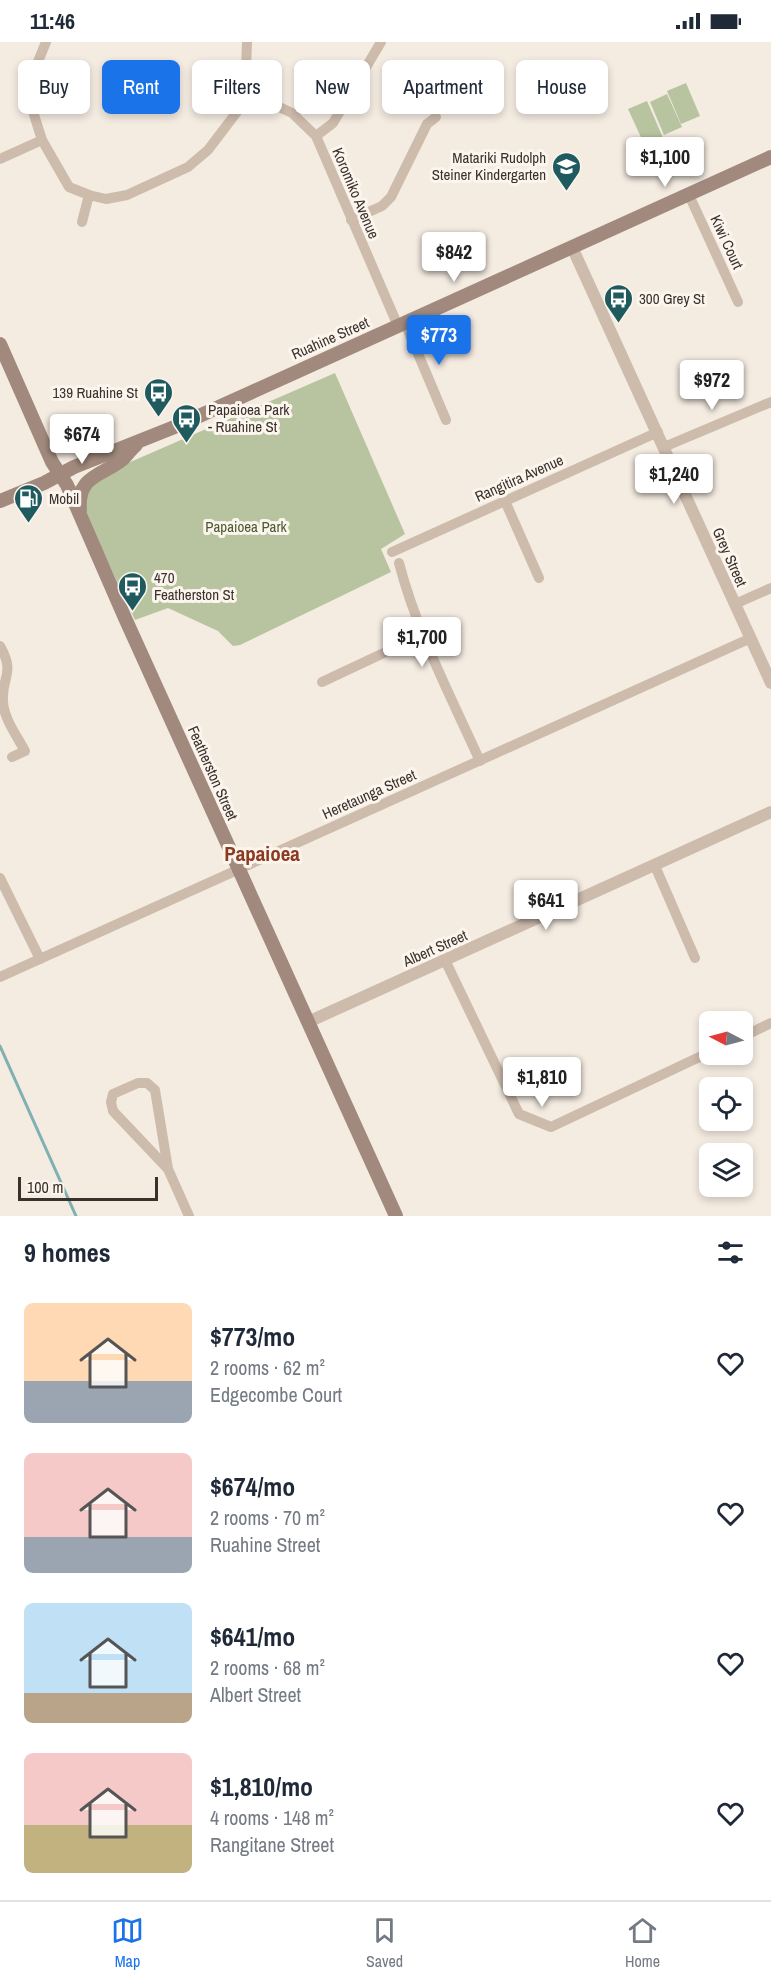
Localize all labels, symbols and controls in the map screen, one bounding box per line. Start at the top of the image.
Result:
text: 11:46 [30,6,75,36]
chip: Buy [18,60,90,114]
chip: Rent [102,60,180,114]
chip: Filters [192,60,282,114]
chip: New [294,60,370,114]
chip: Apartment [382,60,504,114]
chip: House [516,60,608,114]
pin: $1,100 [616,137,714,188]
text: $1,100 [640,143,690,170]
street label: Koromiko Avenue [327,144,385,242]
place label: Matariki Rudolph Steiner Kindergarten [432,147,546,185]
school or university icon: Matariki Rudolph Steiner Kindergarten [551,150,583,192]
street label: Kiwi Court [705,212,749,273]
pin: $842 [418,232,490,283]
text: $842 [436,238,472,265]
bus stop icon: 300 Grey St [602,282,634,324]
place label: 300 Grey St [639,288,705,309]
street label: Ruahine Street [288,311,373,364]
pin: $773 [403,315,475,366]
text: $773 [421,321,457,348]
pin: $972 [676,360,748,411]
text: $972 [694,366,730,393]
bus stop icon: 139 Ruahine St [143,376,175,418]
place label: 139 Ruahine St [53,382,139,403]
place label: Papaioea Park - Ruahine St [208,399,290,437]
bus stop icon: Papaioea Park - Ruahine St [171,402,203,444]
pin: $674 [46,414,118,465]
text: $674 [64,420,100,447]
street label: Rangitira Avenue [471,449,567,507]
pin: $1,240 [625,454,723,505]
text: $1,240 [649,460,699,487]
fuel station icon: Mobil [12,482,44,524]
place label: Mobil [49,488,79,509]
park label: Papaioea Park [205,516,288,537]
street label: Grey Street [708,524,753,591]
place label: 470 Featherston St [154,567,235,605]
bus stop icon: 470 Featherston St [117,570,149,612]
pin: $1,700 [373,617,471,668]
text: $1,700 [397,623,447,650]
street label: Featherston Street [183,722,243,824]
street label: Heretaunga Street [319,764,420,824]
district label: Papaioea [224,839,300,868]
pin: $641 [510,880,582,931]
text: $641 [528,886,564,913]
street label: Albert Street [399,924,471,972]
north arrow [699,1011,753,1065]
map controls [699,1011,753,1197]
pin: $1,810 [493,1057,591,1108]
text: $1,810 [517,1063,567,1090]
button: locate [699,1077,753,1131]
button: layers [699,1143,753,1197]
scale bar [18,1174,158,1202]
text: 100 m [27,1176,63,1198]
text: 9 homes [24,1235,111,1270]
icon: filters [714,1236,747,1269]
text: $773/mo [210,1319,295,1354]
icon: home [72,1327,144,1399]
icon: heart [714,1347,747,1380]
text: 2 rooms · 62 m² [210,1354,325,1381]
text: Edgecombe Court [210,1381,342,1408]
text: $674/mo [210,1469,295,1504]
icon: home [72,1477,144,1549]
icon: heart [714,1497,747,1530]
text: 2 rooms · 70 m² [210,1504,325,1531]
text: Ruahine Street [210,1531,320,1558]
text: $641/mo [210,1619,295,1654]
icon: home [72,1627,144,1699]
icon: heart [714,1647,747,1680]
text: 2 rooms · 68 m² [210,1654,325,1681]
text: Albert Street [210,1681,301,1708]
text: $1,810/mo [210,1769,313,1804]
icon: home [72,1777,144,1849]
icon: heart [714,1797,747,1830]
text: 4 rooms · 148 m² [210,1804,334,1831]
text: Rangitane Street [210,1831,334,1858]
tab: Map [111,1914,144,1972]
tab: Saved [366,1914,403,1972]
tab: Home [625,1914,660,1972]

